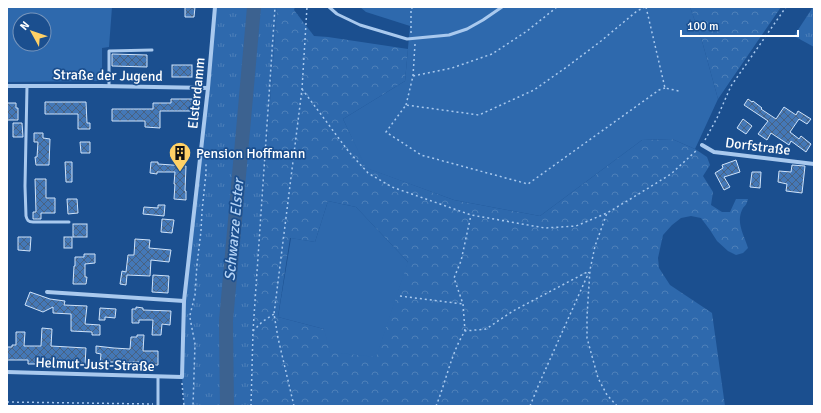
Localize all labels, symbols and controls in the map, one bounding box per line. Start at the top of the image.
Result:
north arrow [12,12,52,52]
scale bar [681,12,798,38]
text: N [17,19,32,33]
text: 100 m [687,19,719,34]
street label: Elsterdamm [184,56,209,130]
street label: Straße der Jugend [53,66,163,85]
street label: Dorfstraße [724,134,792,159]
building icon: Pension Hoffmann [167,140,193,173]
place label: Pension Hoffmann [196,145,305,162]
water label: Schwarze Elster [221,176,248,282]
street label: Helmut-Just-Straße [35,354,155,375]

